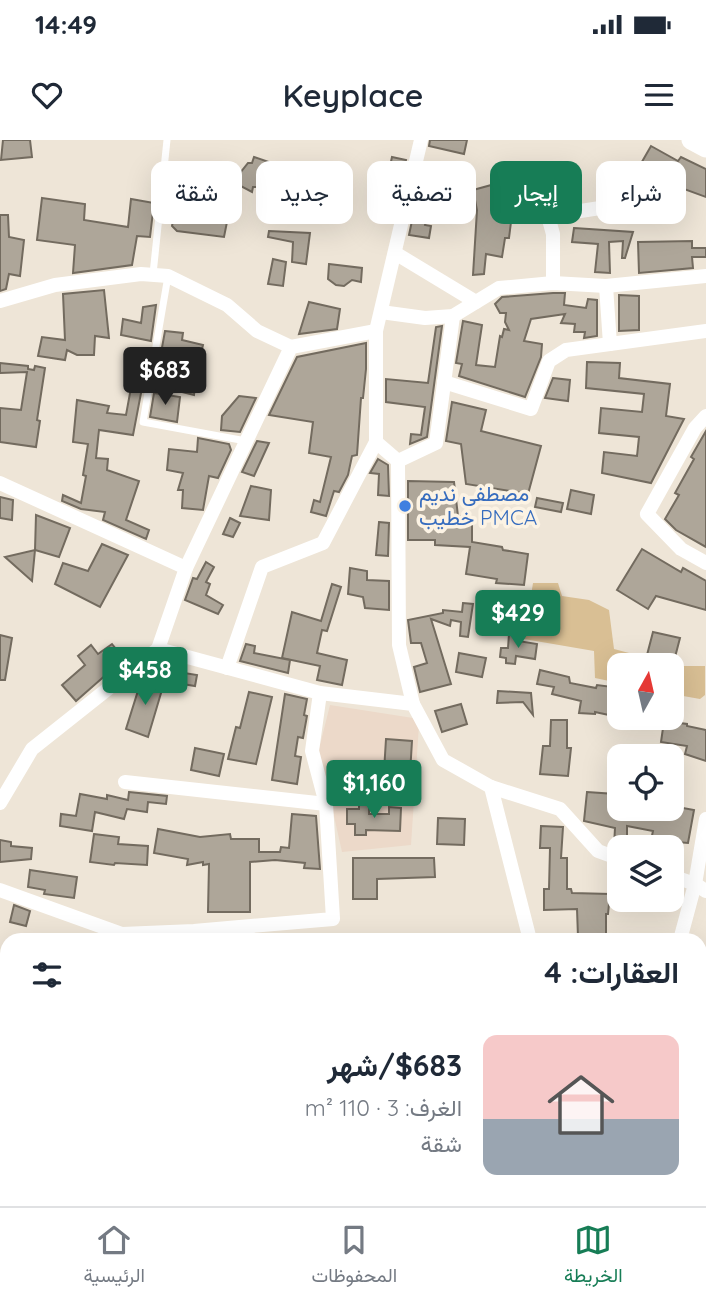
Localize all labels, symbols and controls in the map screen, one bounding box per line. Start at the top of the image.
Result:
text: 14:49 [35,8,97,41]
text: Keyplace [283,75,423,115]
icon: heart [28,76,66,114]
icon: menu [640,76,678,114]
chip: شقة [151,161,242,224]
chip: جديد [256,161,353,224]
chip: تصفية [367,161,476,224]
chip: إيجار [490,161,582,224]
chip: شراء [596,161,686,224]
pin: $683 [124,348,206,407]
text: $683 [139,355,191,384]
place label: مصطفى نديم خطيب PMCA [419,480,537,530]
marker: مصطفى نديم خطيب PMCA [397,498,413,514]
pin: $429 [477,590,559,650]
text: $429 [491,598,545,627]
pin: $458 [104,648,186,707]
north arrow [607,653,684,730]
map controls [607,653,684,912]
text: $458 [118,655,172,684]
button: locate [607,744,684,821]
pin: $1,160 [317,760,431,820]
text: $1,160 [342,768,406,797]
button: layers [607,835,684,912]
text: العقارات: 4 [544,953,679,991]
icon: filters [28,956,66,994]
text: $683/شهر [327,1046,462,1084]
icon: home [539,1063,623,1147]
text: الغرف: 3 · 110 m² [305,1093,462,1122]
text: شقة [420,1129,462,1158]
tab: الرئيسية [83,1221,145,1292]
tab: المحفوظات [312,1221,397,1292]
tab: الخريطة [564,1221,623,1292]

